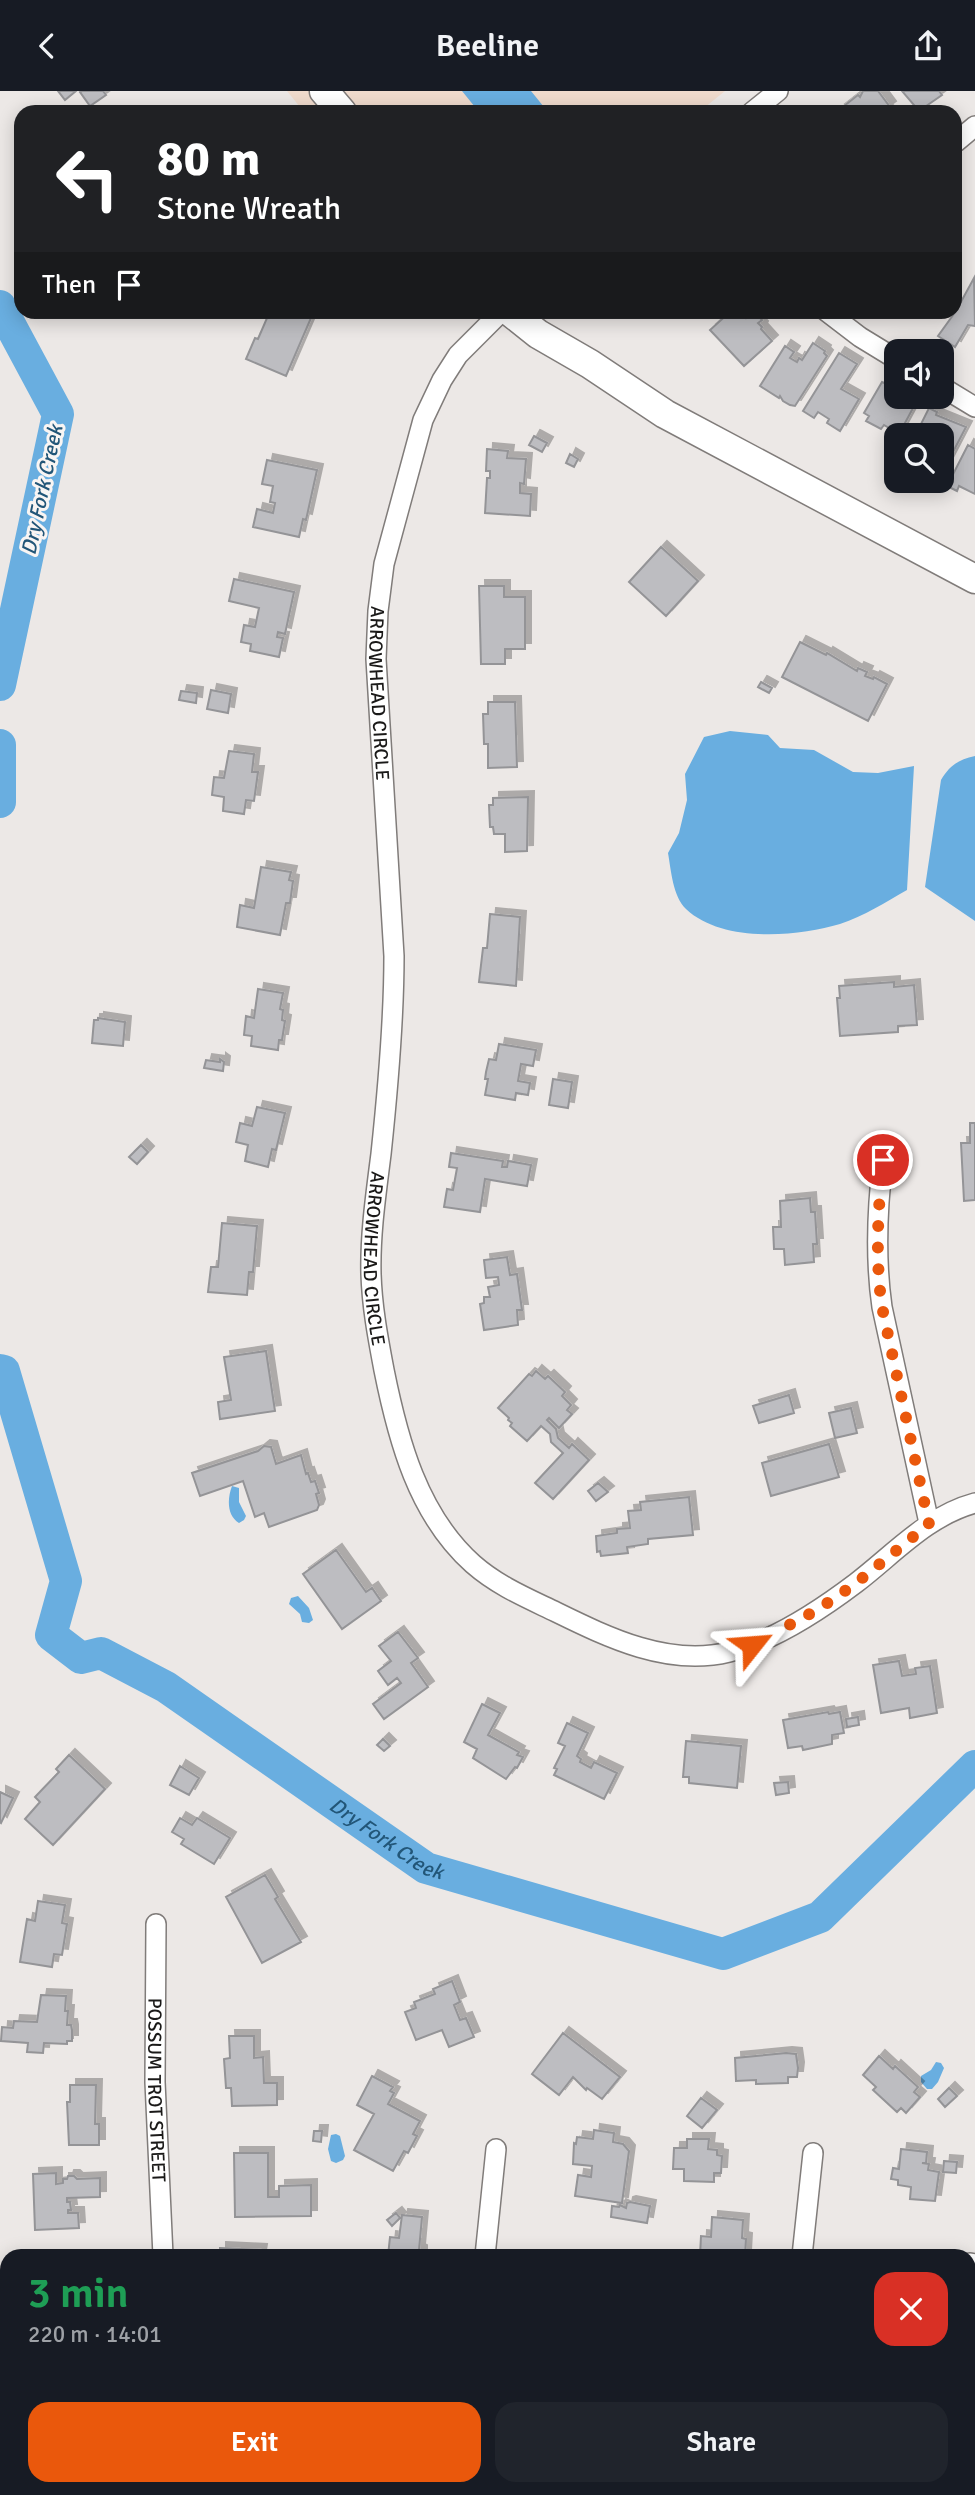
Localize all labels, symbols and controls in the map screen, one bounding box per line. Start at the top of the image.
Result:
text: Beeline [436,26,539,65]
icon: back [28,27,66,65]
icon: share [909,27,947,65]
text: 80 m [157,129,260,189]
icon: left [42,133,133,224]
text: Stone Wreath [157,189,341,228]
icon: arrive [110,266,148,304]
text: Then [42,269,96,301]
map controls [884,339,954,493]
button: sound [884,339,954,409]
water label: Dry Fork Creek [16,420,69,557]
button: search [884,423,954,493]
street label: ARROWHEAD CIRCLE [363,605,394,781]
pin [853,1130,913,1190]
icon: arrive [864,1141,902,1179]
street label: ARROWHEAD CIRCLE [358,1170,390,1348]
position arrow [715,1608,789,1682]
water label: Dry Fork Creek [324,1792,449,1886]
street label: POSSUM TROT STREET [142,1998,171,2183]
text: 3 min [28,2268,129,2319]
button: close [874,2272,948,2346]
text: 220 m · 14:01 [28,2320,162,2349]
button: Exit [28,2402,481,2482]
button: Share [495,2402,948,2482]

